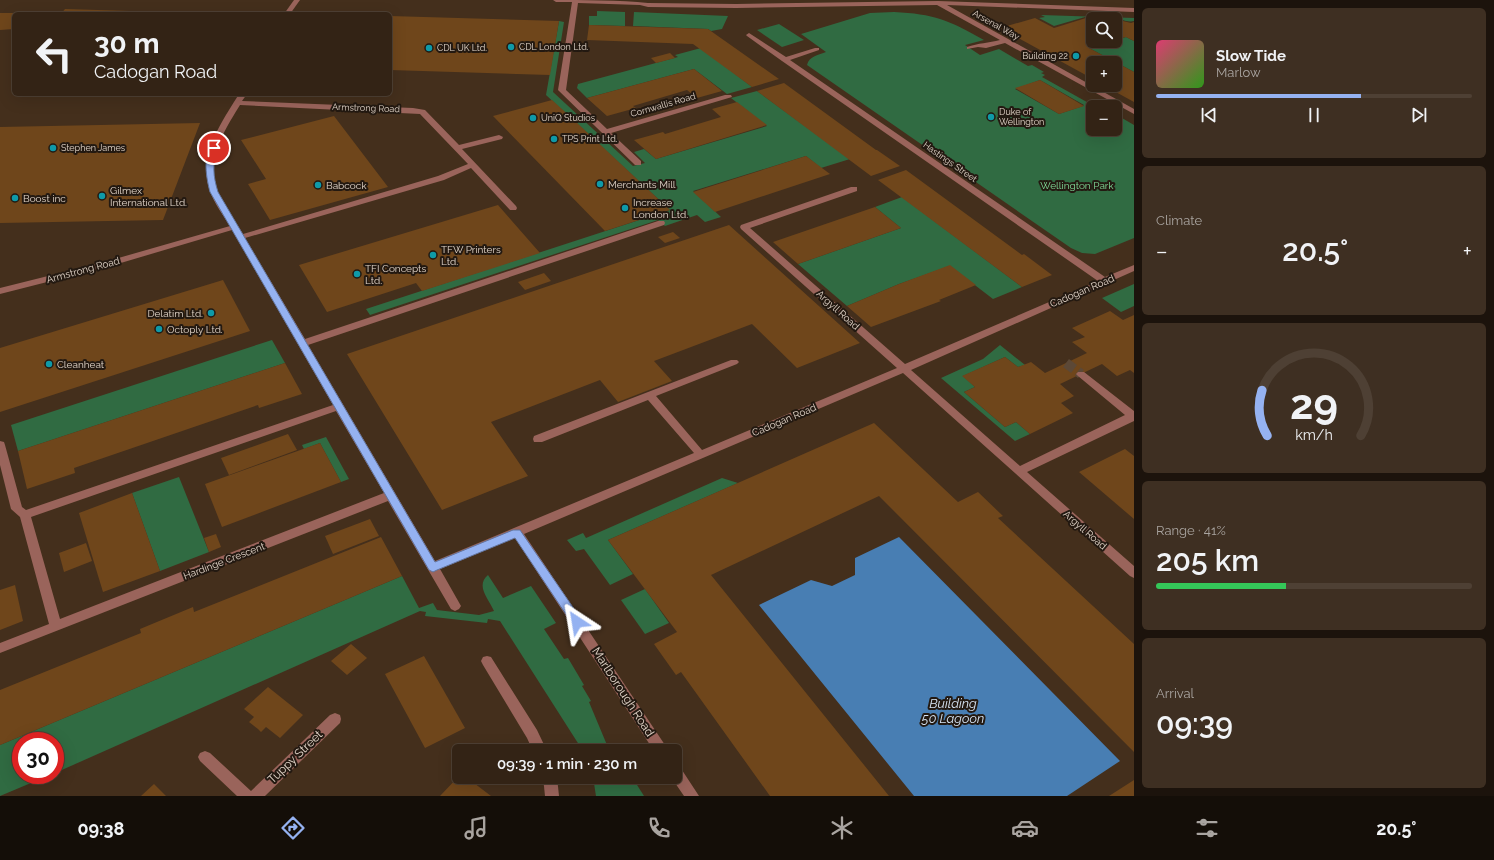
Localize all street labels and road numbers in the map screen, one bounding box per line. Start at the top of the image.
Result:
street label: Arsenal Way [971,8,1021,42]
street label: Cornwallis Road [629,91,697,119]
street label: Armstrong Road [332,102,401,114]
street label: Hastings Street [921,140,979,184]
street label: Armstrong Road [45,255,121,285]
street label: Cadogan Road [1048,273,1116,309]
street label: Argyll Road [814,288,862,332]
street label: Cadogan Road [750,402,818,438]
street label: Argyll Road [1061,508,1109,552]
street label: Hardinge Crescent [182,540,267,582]
street label: Marlborough Road [589,645,657,739]
street label: Tuppy Street [265,727,325,787]

